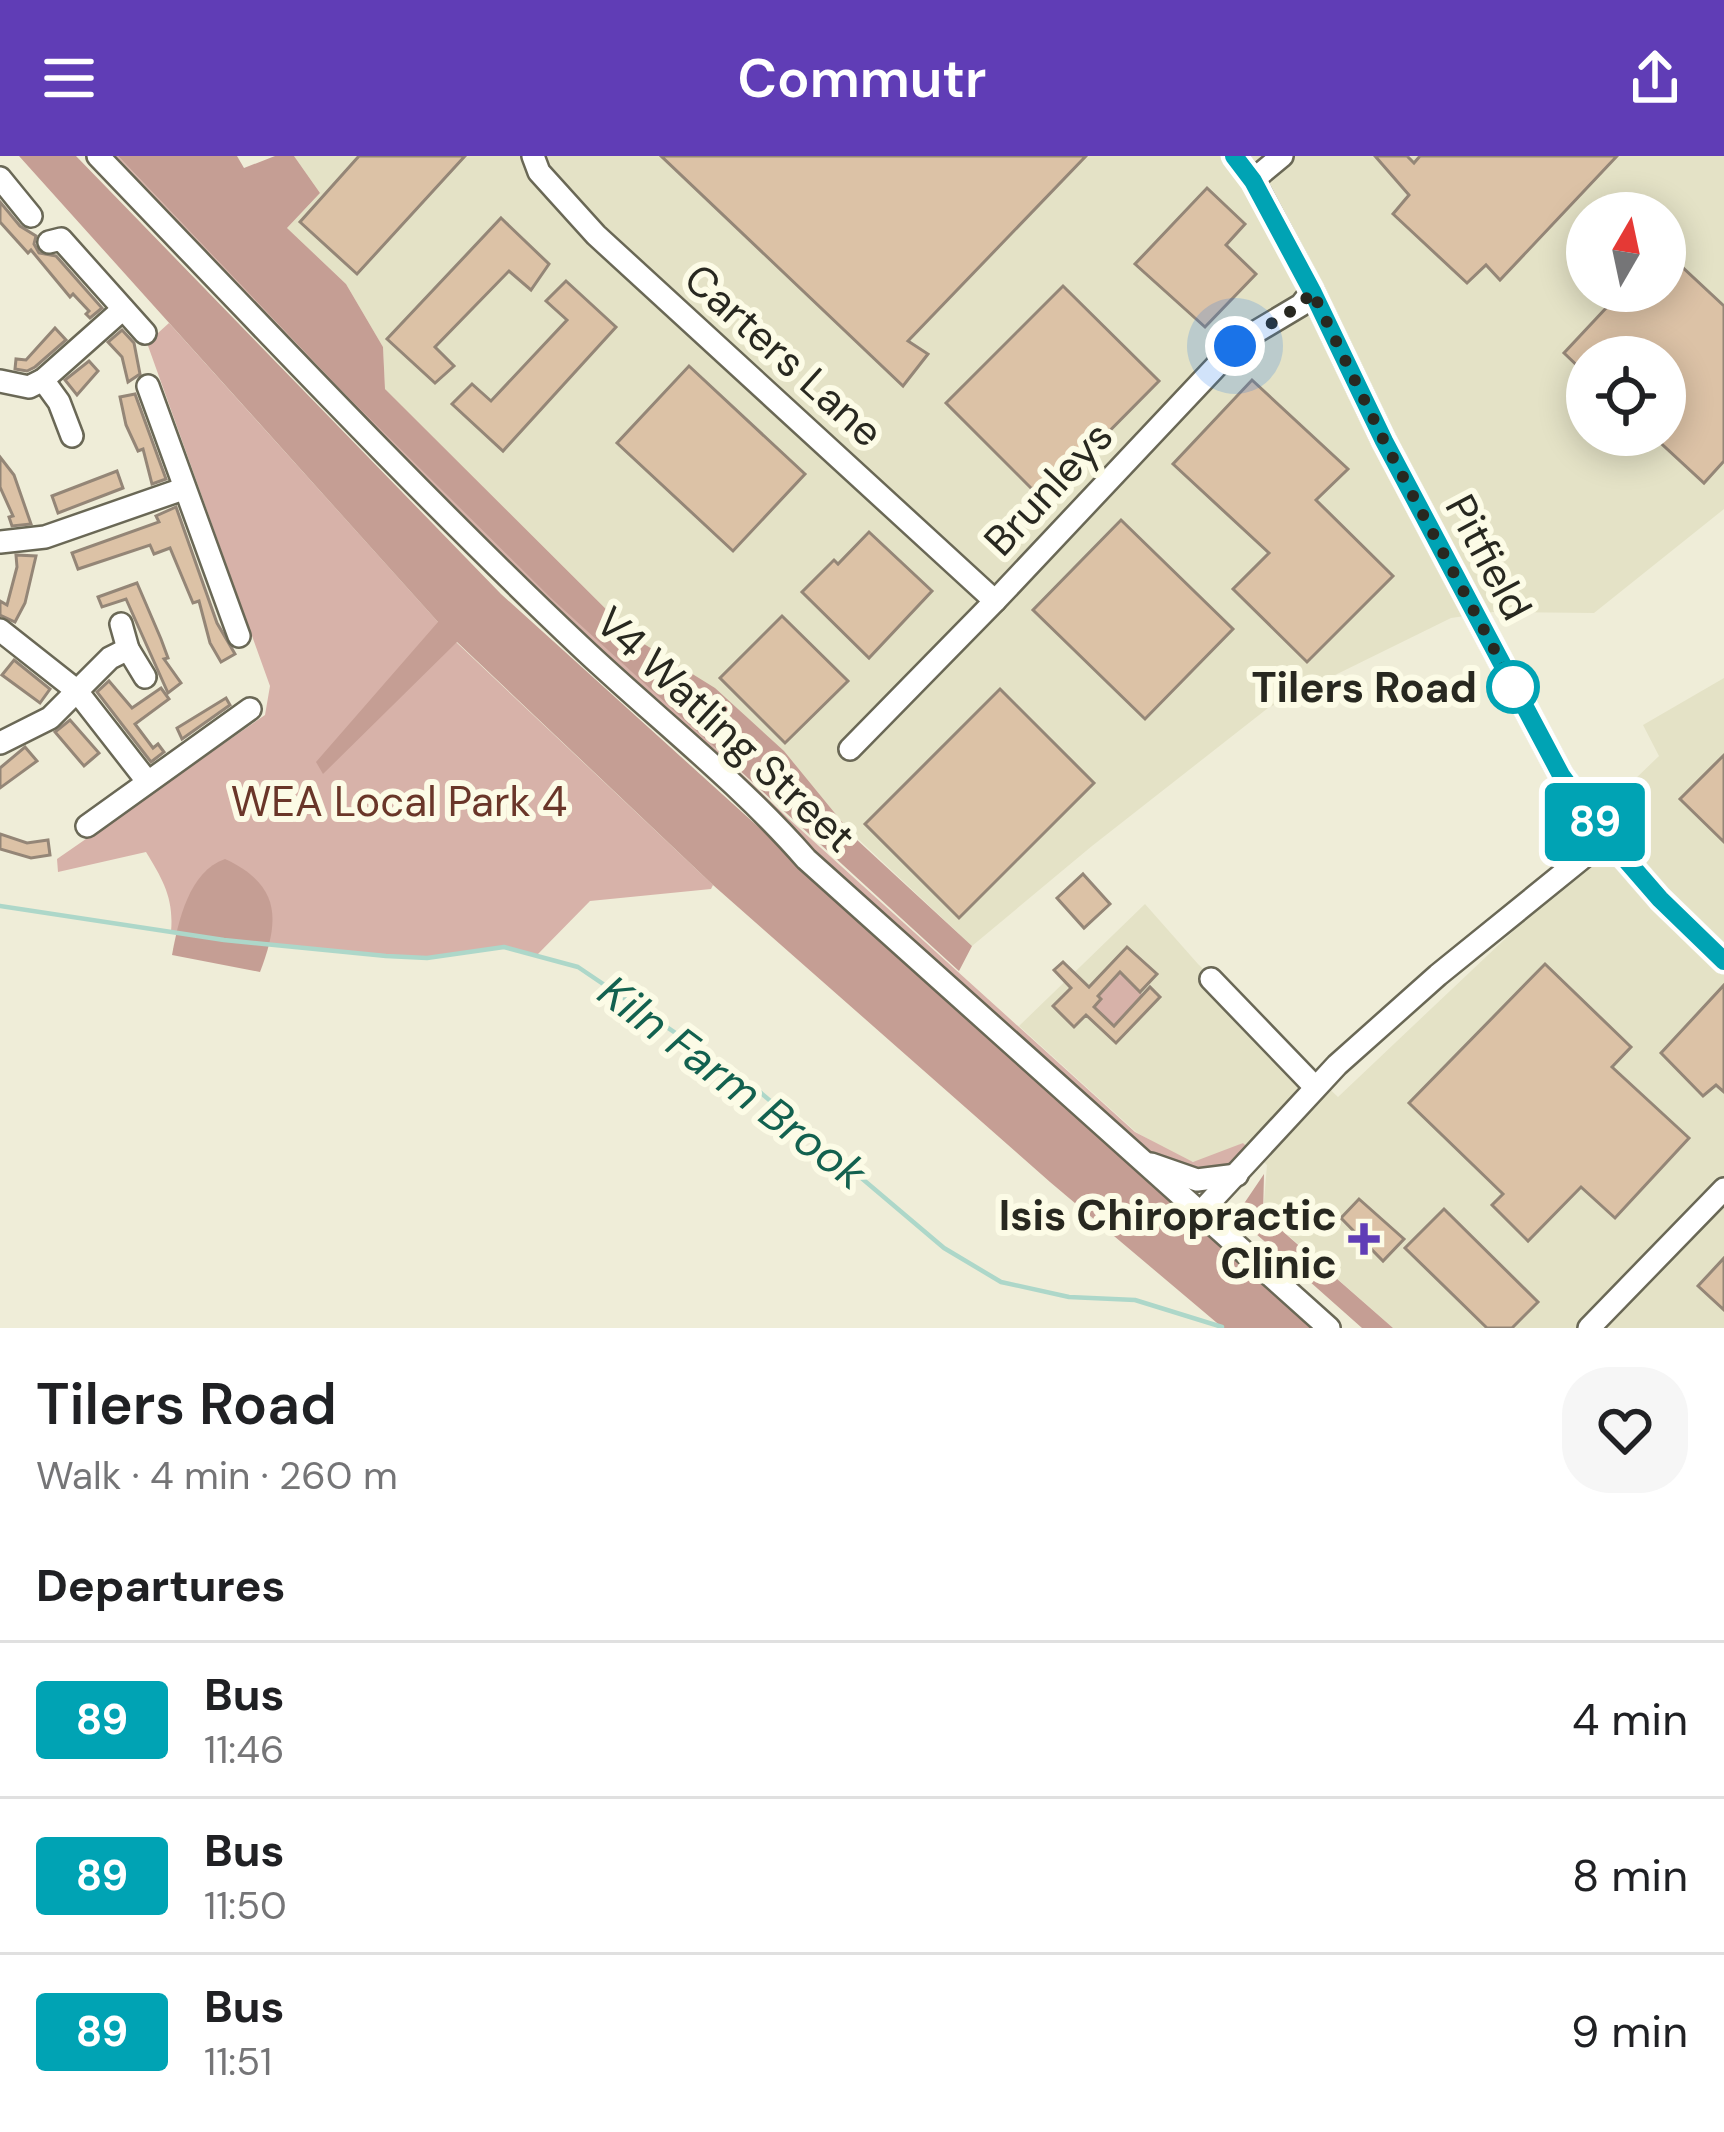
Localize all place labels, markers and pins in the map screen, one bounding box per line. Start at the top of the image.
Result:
place label: Tilers Road [1252,660,1477,715]
marker: Tilers Road [1488,662,1538,712]
place label: Isis Chiropractic Clinic [999,1188,1337,1291]
marker: Isis Chiropractic Clinic [1348,1223,1380,1255]

